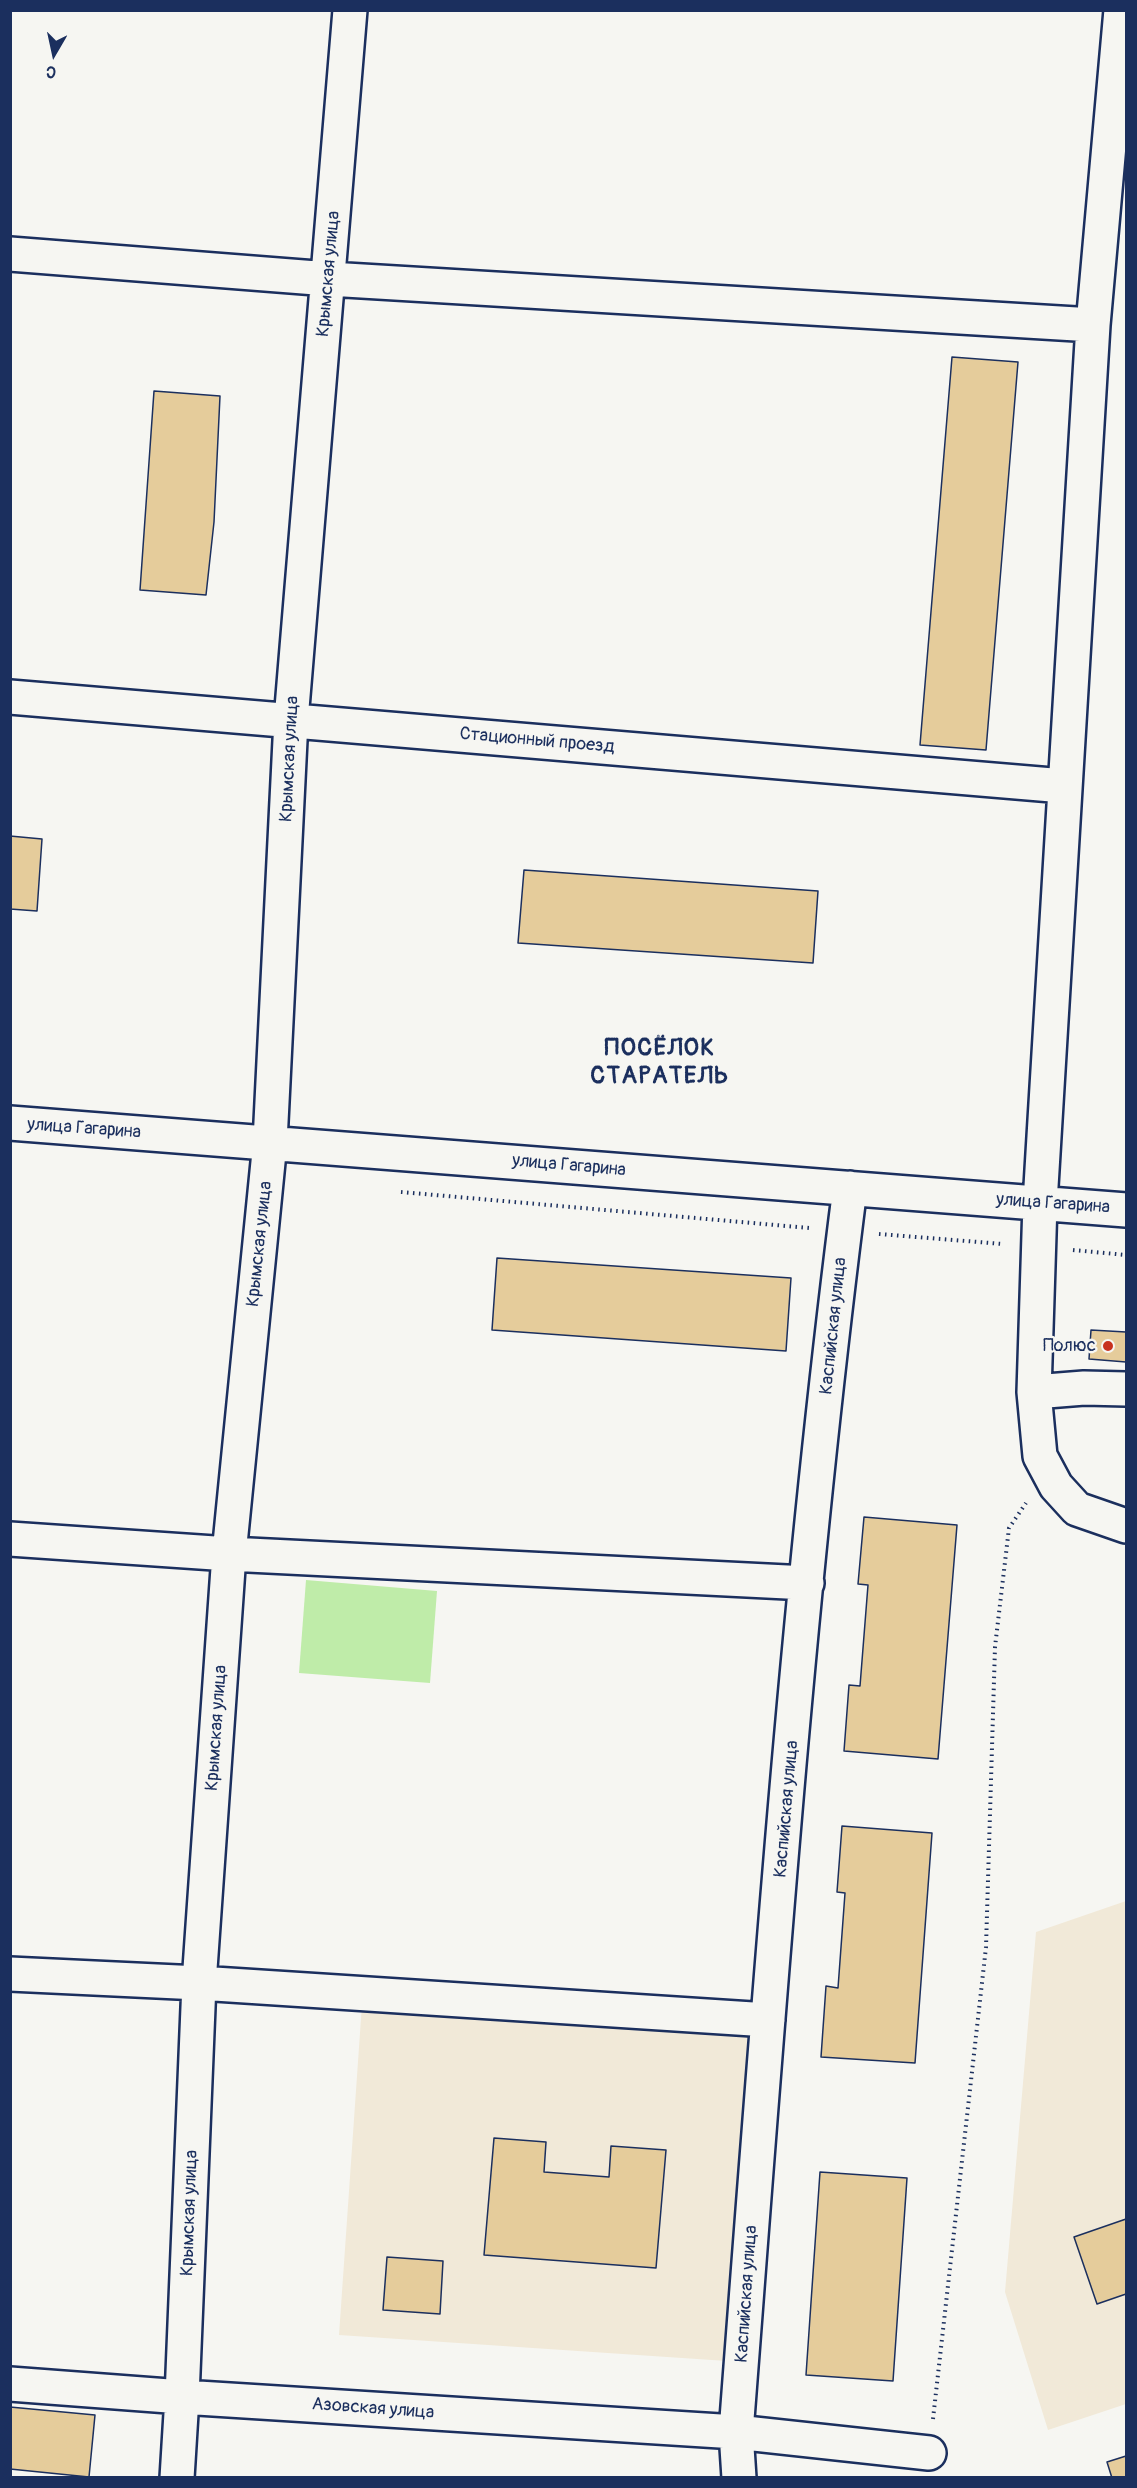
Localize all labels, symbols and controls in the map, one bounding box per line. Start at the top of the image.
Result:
north arrow [24,24,84,84]
text: С [45,61,58,82]
street label: Крымская улица [313,210,345,338]
street label: Крымская улица [276,695,304,823]
street label: Стационный проезд [459,723,615,759]
district label: ПОСЁЛОК СТАРАТЕЛЬ [590,1035,730,1091]
street label: улица Гагарина [26,1114,142,1144]
street label: улица Гагарина [511,1150,627,1182]
street label: Крымская улица [243,1180,277,1308]
street label: улица Гагарина [995,1189,1111,1219]
street label: Каспийская улица [816,1256,852,1396]
place label: Полюс [1043,1335,1096,1357]
marker: Полюс [1101,1339,1115,1353]
street label: Крымская улица [202,1664,232,1792]
street label: Каспийская улица [770,1739,804,1879]
street label: Крымская улица [177,2150,203,2276]
street label: Каспийская улица [731,2225,763,2363]
street label: Азовская улица [311,2394,435,2424]

